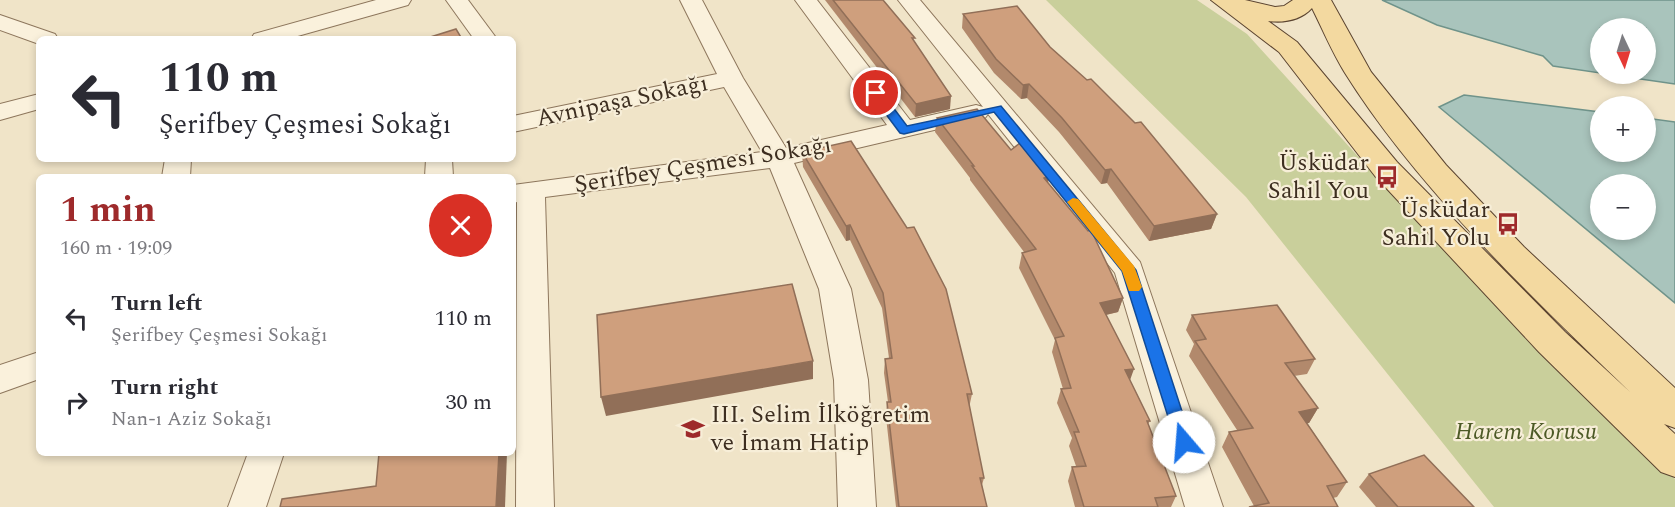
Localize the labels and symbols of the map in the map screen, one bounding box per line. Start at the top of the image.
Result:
north arrow [1590,18,1656,84]
street label: Avnipaşa Sokağı [533,65,711,137]
pin [850,67,901,118]
street label: Şerifbey Çeşmesi Sokağı [572,127,834,203]
place label: Üsküdar Sahil You [1268,145,1369,209]
bus stop icon: Üsküdar Sahil You [1374,164,1400,190]
place label: Üsküdar Sahil Yolu [1382,192,1490,256]
bus stop icon: Üsküdar Sahil Yolu [1495,211,1521,237]
place label: III. Selim İlköğretim ve İmam Hatip [710,397,930,461]
position arrow [1152,410,1216,474]
park label: Harem Korusu [1455,414,1598,450]
school or university icon: III. Selim İlköğretim ve İmam Hatip [680,416,706,442]

